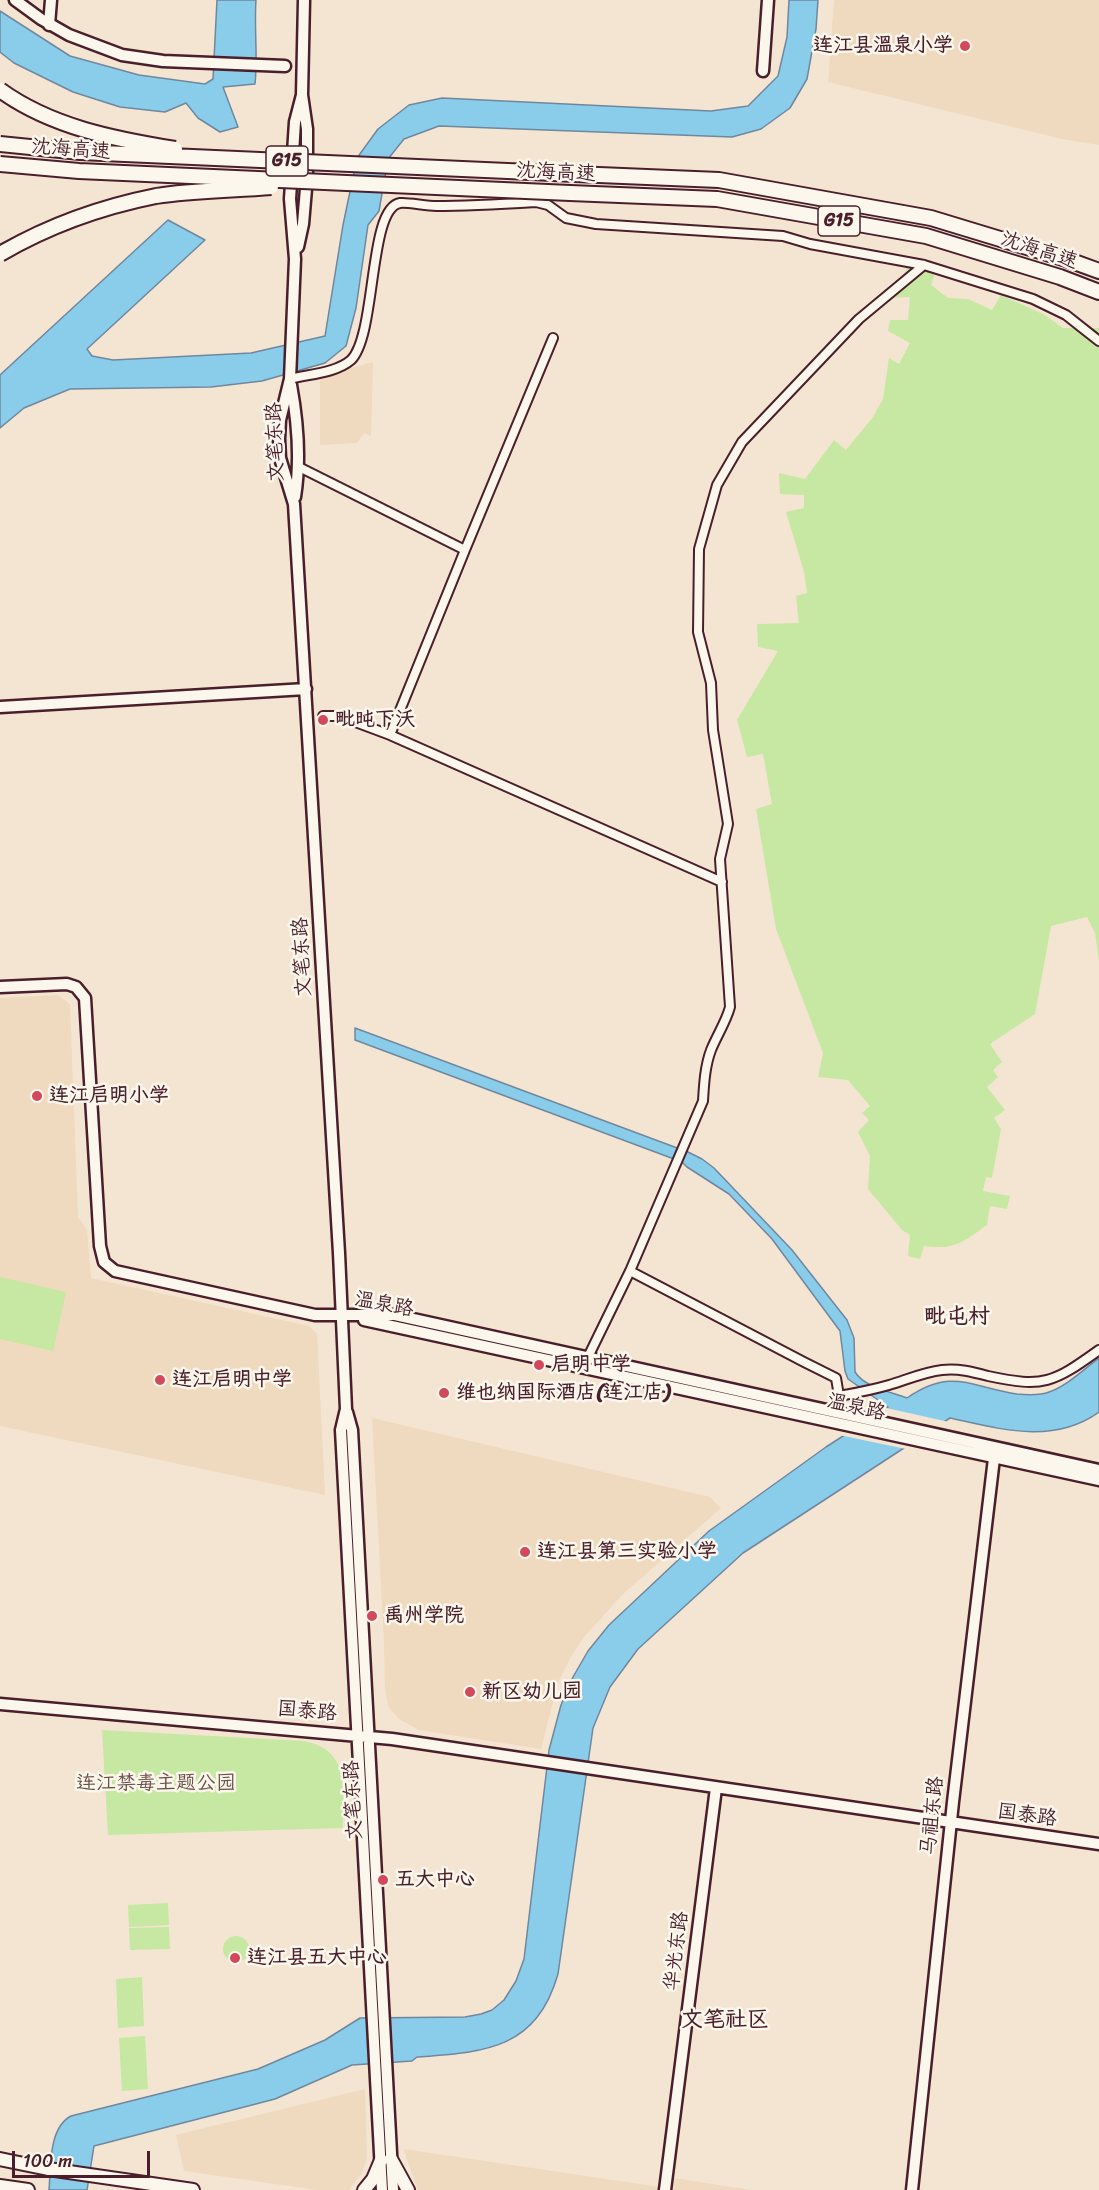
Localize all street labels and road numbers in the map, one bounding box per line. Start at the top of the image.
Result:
street label: 沈海高速 [30,135,112,165]
road number: G15 [266,146,308,176]
street label: 沈海高速 [515,159,597,187]
road number: G15 [818,206,860,236]
street label: 沈海高速 [997,227,1081,275]
street label: 文笔东路 [263,402,289,482]
street label: 文笔东路 [289,916,317,998]
street label: 温泉路 [352,1287,416,1323]
street label: 温泉路 [824,1390,888,1426]
street label: 国泰路 [276,1697,338,1727]
street label: 文笔东路 [340,1759,368,1841]
street label: 马祖东路 [917,1775,949,1857]
street label: 国泰路 [996,1800,1058,1832]
street label: 华光东路 [660,1910,694,1992]

